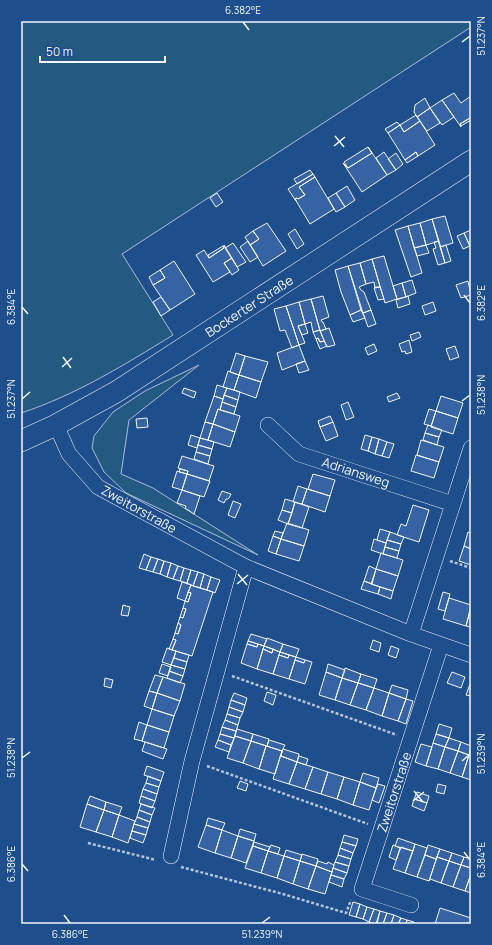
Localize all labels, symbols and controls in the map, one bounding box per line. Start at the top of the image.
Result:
text: 6.382°E [225,3,261,17]
text: 51.237°N [474,16,488,56]
scale bar [40,38,165,64]
text: 50 m [46,43,73,60]
street label: Bockerter Straße [202,271,297,341]
text: 6.382°E [474,285,488,321]
text: 6.384°E [4,289,18,325]
text: 51.238°N [474,375,488,415]
text: 51.237°N [4,379,18,419]
street label: Adriansweg [320,453,392,491]
street label: Zweitorstraße [98,481,180,537]
text: 51.239°N [474,734,488,774]
text: 51.238°N [4,738,18,778]
street label: Zweitorstraße [373,749,416,835]
text: 6.384°E [474,842,488,878]
text: 6.386°E [4,845,18,882]
text: 6.386°E [52,927,89,941]
text: 51.239°N [242,927,282,941]

